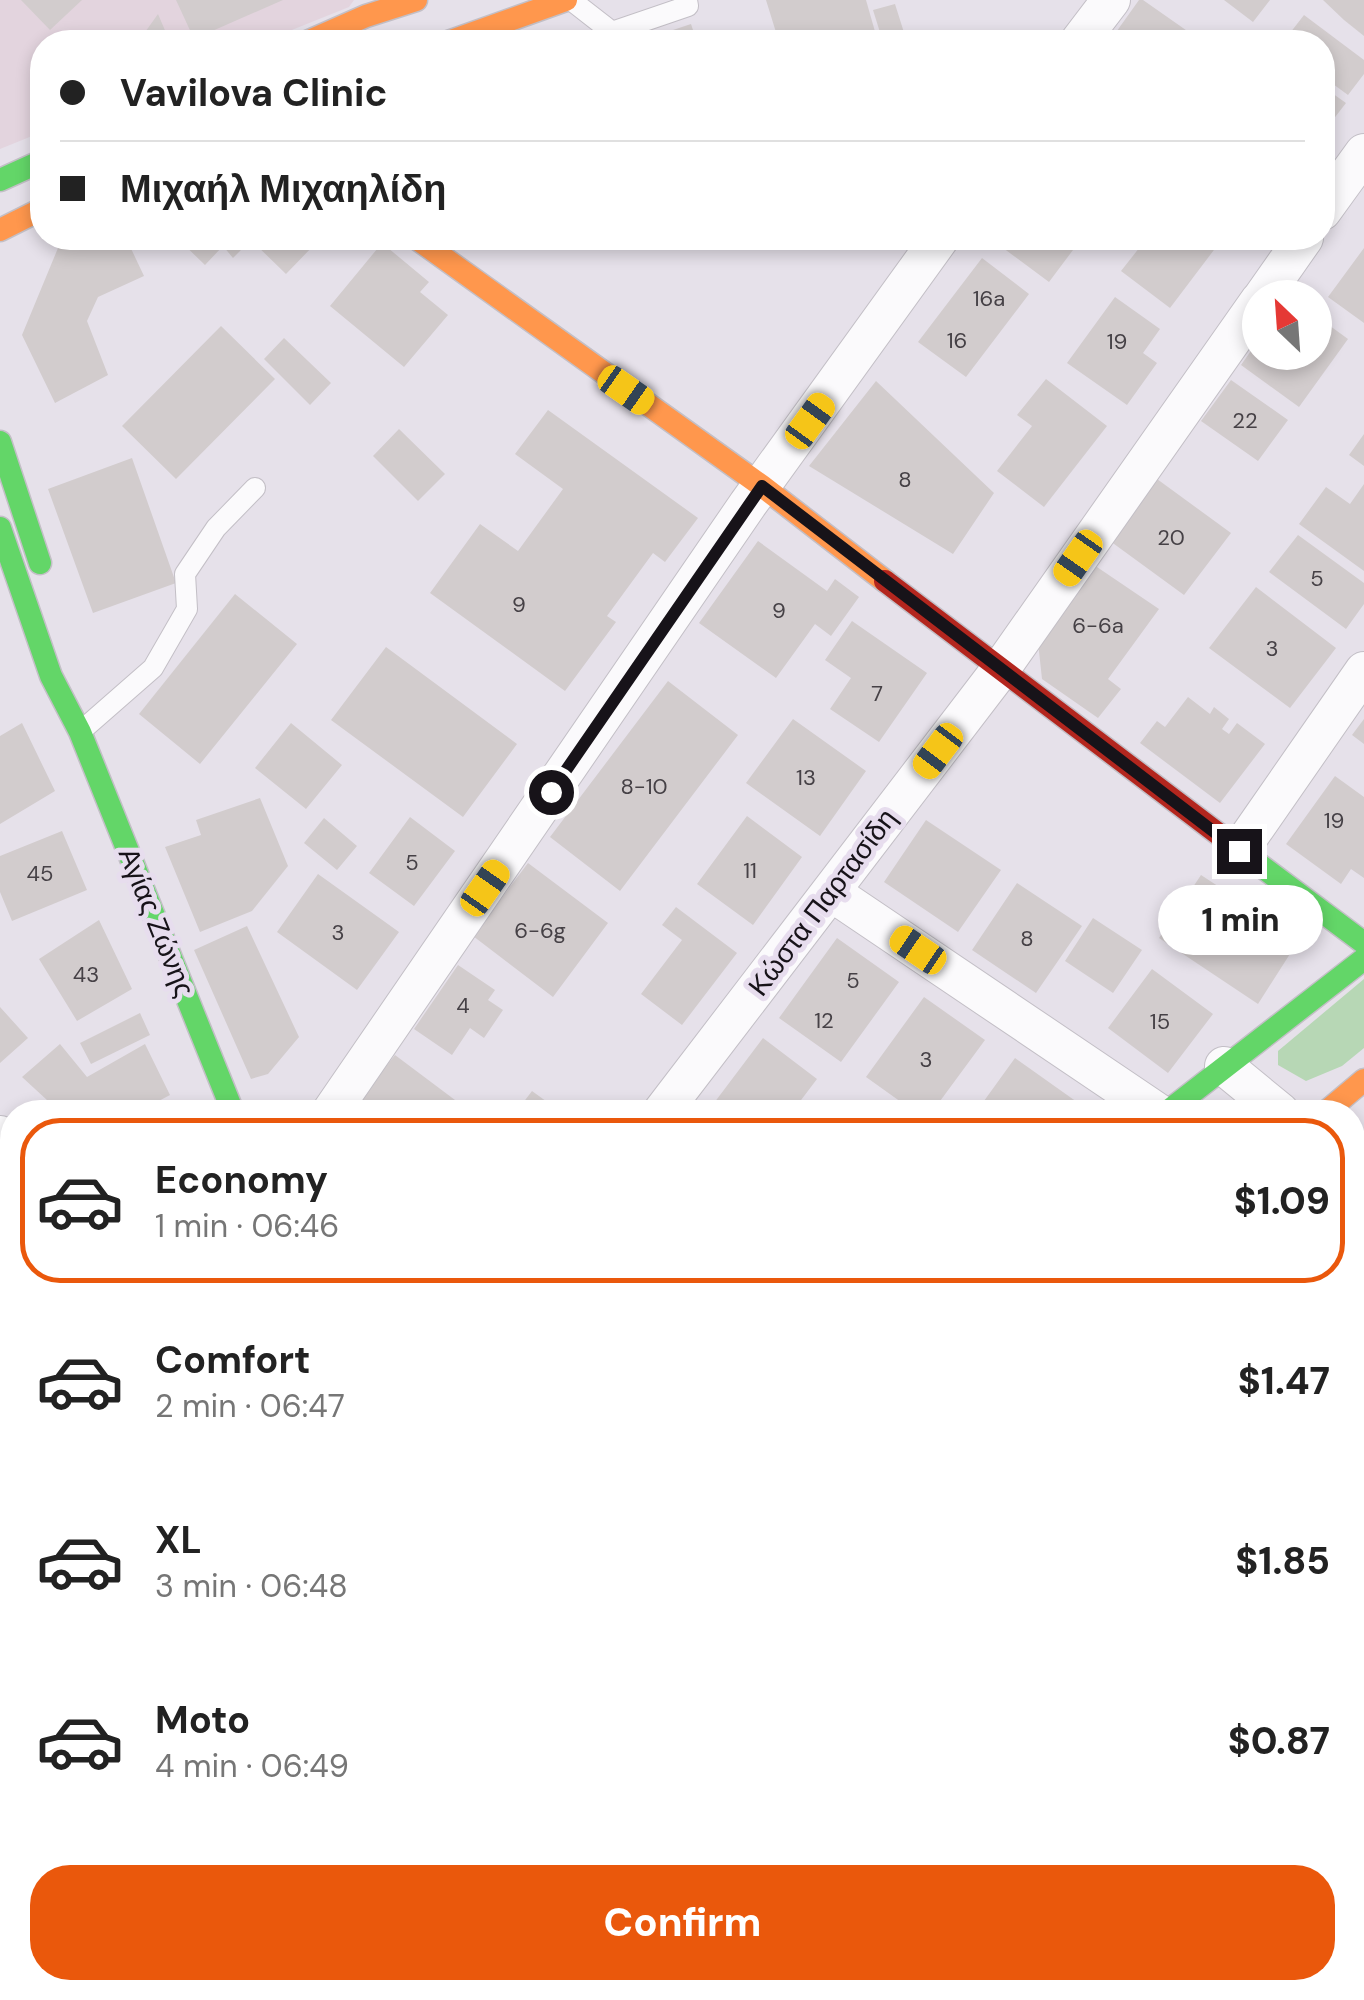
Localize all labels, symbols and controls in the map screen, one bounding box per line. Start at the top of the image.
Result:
text: Vavilova Clinic [120,68,387,118]
text: Μιχαήλ Μιχαηλίδη [120,164,447,214]
north arrow [1242,280,1332,370]
map controls [1242,280,1332,370]
house number: 16a [973,284,1005,313]
house number: 16 [947,326,967,355]
house number: 19 [1107,327,1127,356]
car [593,361,659,419]
car [780,388,840,454]
house number: 22 [1232,406,1258,435]
house number: 8 [898,465,912,494]
house number: 20 [1157,523,1185,552]
car [1049,525,1107,591]
house number: 5 [1310,564,1324,593]
house number: 9 [512,590,526,619]
house number: 9 [772,596,786,625]
house number: 6-6a [1072,611,1124,640]
house number: 3 [1265,634,1279,663]
house number: 7 [871,679,883,708]
car [908,718,968,784]
house number: 13 [796,763,816,792]
route start [529,770,574,815]
house number: 8-10 [620,772,668,801]
street label: Κώστα Παρτασίδη [740,801,905,1003]
house number: 19 [1324,806,1344,835]
route end [1217,829,1262,874]
street label: Αγίας Ζώνης [110,842,203,1002]
house number: 5 [405,848,419,877]
car [456,855,514,921]
house number: 11 [743,856,757,885]
house number: 45 [27,859,53,888]
callout: 1 min [1156,886,1322,956]
text: 1 min [1201,899,1280,941]
house number: 6-6g [514,916,566,945]
house number: 3 [331,918,345,947]
car [885,921,951,979]
house number: 8 [1020,924,1034,953]
house number: 43 [73,960,99,989]
house number: 5 [846,966,860,995]
house number: 4 [456,991,470,1020]
house number: 12 [814,1006,834,1035]
house number: 15 [1150,1007,1170,1036]
house number: 3 [919,1045,933,1074]
text: Economy [155,1155,328,1205]
icon: car [35,1156,125,1246]
text: $1.09 [1234,1176,1330,1226]
text: 1 min · 06:46 [155,1205,339,1247]
text: Comfort [155,1335,311,1385]
icon: car [35,1336,125,1426]
text: $1.47 [1238,1356,1330,1406]
text: 2 min · 06:47 [155,1385,345,1427]
text: XL [155,1515,202,1565]
icon: car [35,1516,125,1606]
text: $1.85 [1235,1536,1330,1586]
text: 3 min · 06:48 [155,1565,348,1607]
text: Moto [155,1695,250,1745]
icon: car [35,1696,125,1786]
text: $0.87 [1228,1716,1330,1766]
text: 4 min · 06:49 [155,1745,349,1787]
button: Confirm [30,1865,1335,1980]

